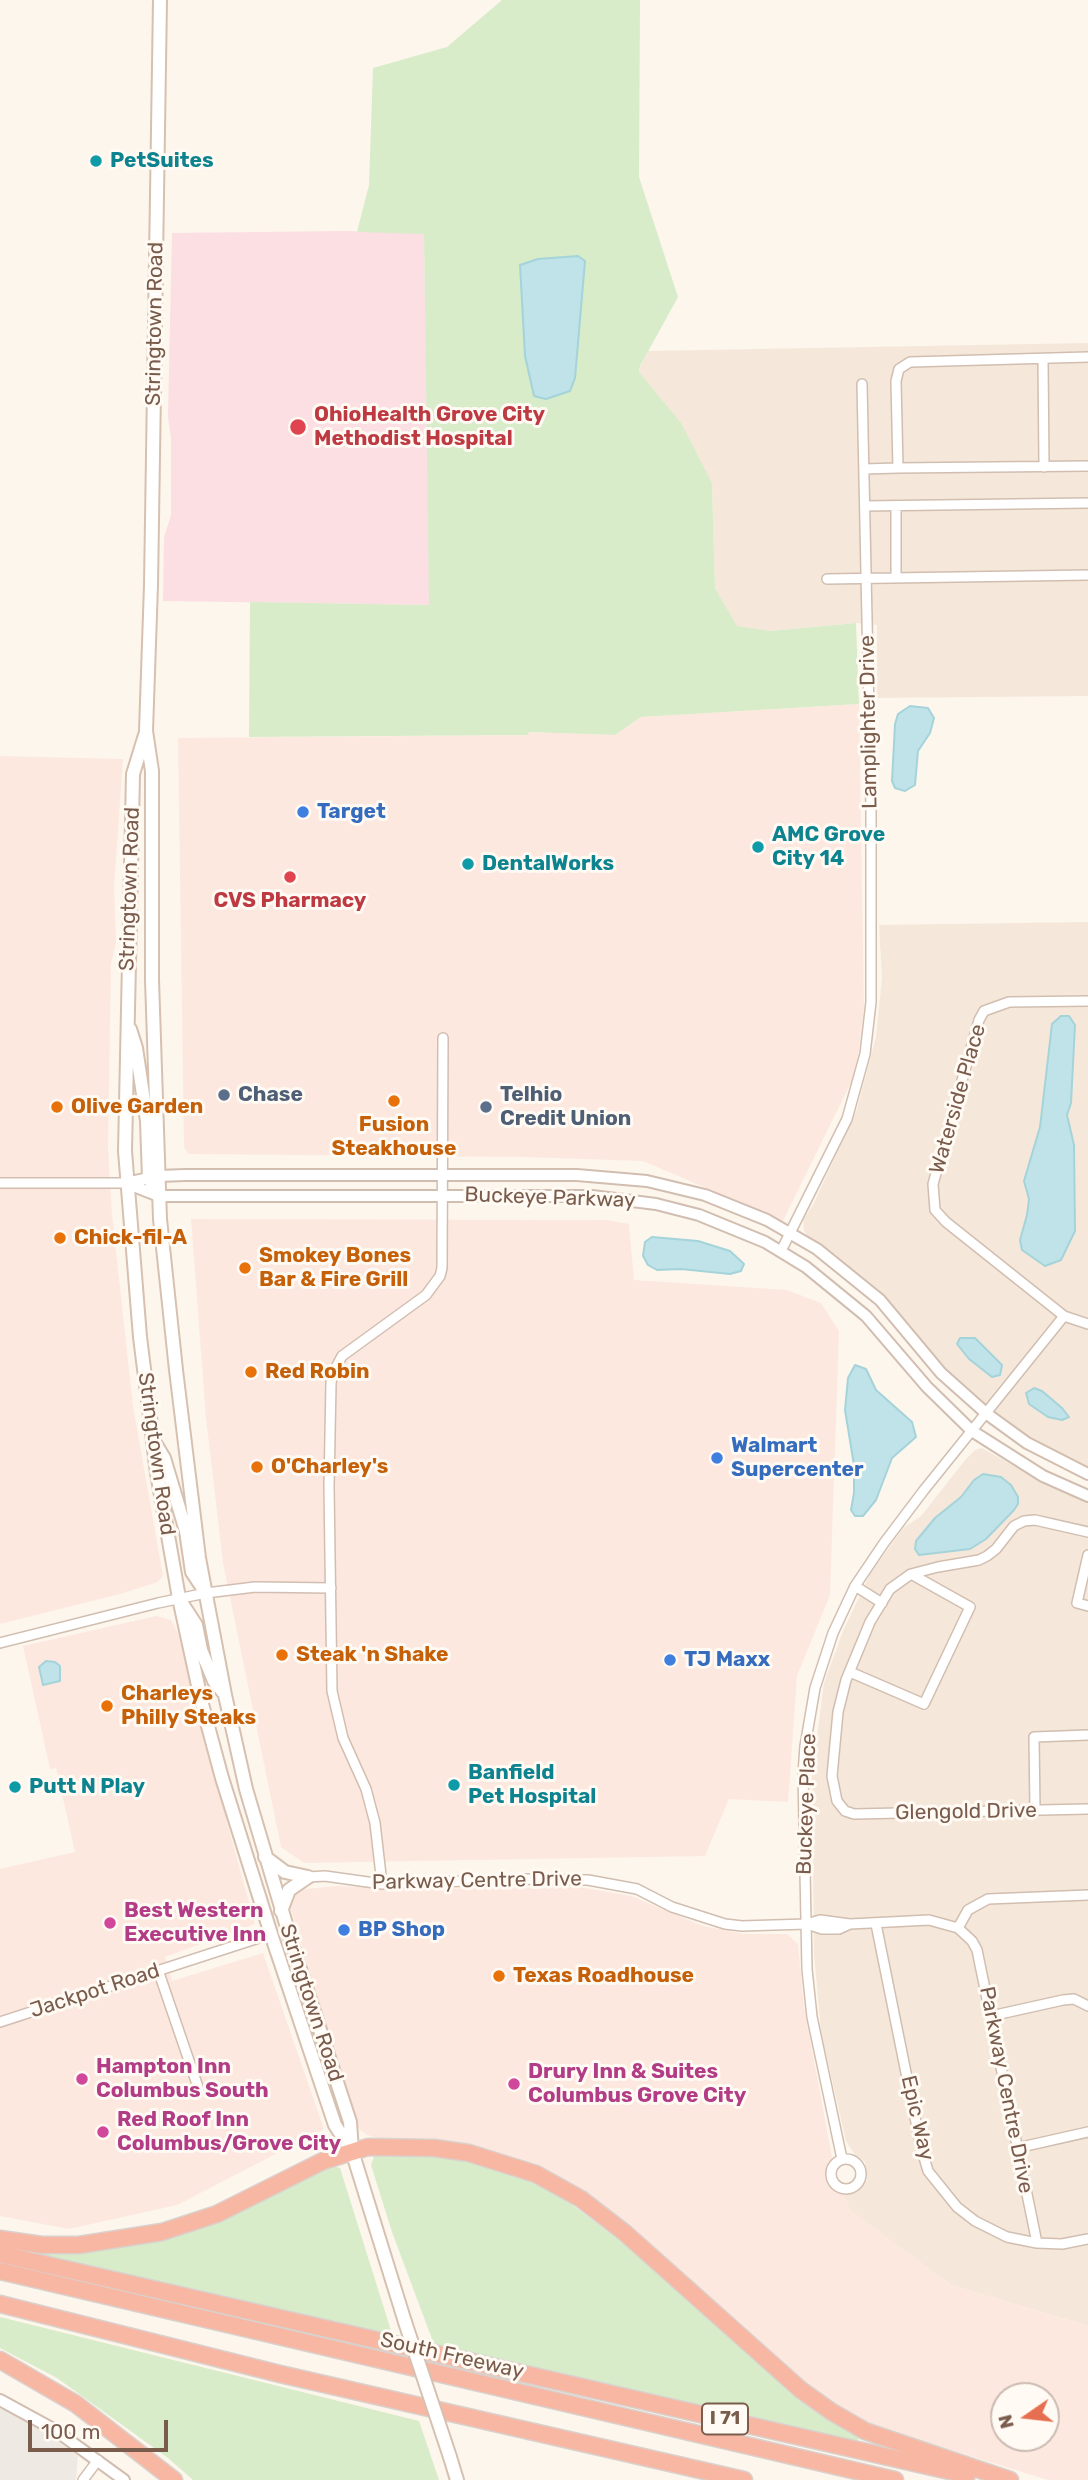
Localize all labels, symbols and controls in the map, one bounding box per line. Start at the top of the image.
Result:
place label: PetSuites [110,148,214,174]
marker: PetSuites [88,153,104,169]
street label: Stringtown Road [141,242,169,406]
place label: OhioHealth Grove City Methodist Hospital [314,402,545,452]
marker: OhioHealth Grove City Methodist Hospital [288,417,308,437]
street label: Lamplighter Drive [855,635,883,809]
place label: Target [317,799,386,825]
marker: Target [295,804,311,820]
street label: Stringtown Road [115,807,145,971]
place label: AMC Grove City 14 [772,822,885,872]
marker: AMC Grove City 14 [750,839,766,855]
place label: DentalWorks [482,851,614,877]
marker: DentalWorks [460,856,476,872]
marker: CVS Pharmacy [282,869,298,885]
place label: CVS Pharmacy [214,888,366,914]
street label: Waterside Place [925,1021,991,1177]
place label: Chase [238,1082,303,1108]
place label: Telhio Credit Union [500,1082,631,1132]
marker: Chase [216,1087,232,1103]
marker: Fusion Steakhouse [386,1093,402,1109]
place label: Olive Garden [71,1094,203,1120]
marker: Olive Garden [49,1099,65,1115]
marker: Telhio Credit Union [478,1099,494,1115]
place label: Fusion Steakhouse [332,1112,456,1162]
street label: Buckeye Parkway [464,1182,636,1214]
place label: Chick-fil-A [74,1225,187,1251]
marker: Chick-fil-A [52,1230,68,1246]
place label: Smokey Bones Bar & Fire Grill [259,1243,411,1293]
marker: Smokey Bones Bar & Fire Grill [237,1260,253,1276]
place label: Red Robin [265,1359,370,1385]
marker: Red Robin [243,1364,259,1380]
street label: Stringtown Road [132,1371,180,1537]
place label: Walmart Supercenter [731,1433,864,1483]
marker: Walmart Supercenter [709,1450,725,1466]
place label: O'Charley's [271,1454,388,1480]
marker: O'Charley's [249,1459,265,1475]
place label: Steak 'n Shake [296,1642,449,1668]
marker: Steak 'n Shake [274,1647,290,1663]
place label: TJ Maxx [684,1647,770,1673]
marker: TJ Maxx [662,1652,678,1668]
place label: Charleys Philly Steaks [121,1681,256,1731]
marker: Charleys Philly Steaks [99,1698,115,1714]
street label: Buckeye Place [792,1733,822,1875]
place label: Banfield Pet Hospital [468,1760,596,1810]
place label: Putt N Play [29,1774,145,1800]
marker: Banfield Pet Hospital [446,1777,462,1793]
marker: Putt N Play [7,1779,23,1795]
street label: Glengold Drive [895,1798,1037,1826]
street label: Parkway Centre Drive [372,1867,582,1895]
place label: Best Western Executive Inn [124,1898,266,1948]
marker: Best Western Executive Inn [102,1915,118,1931]
place label: BP Shop [358,1917,445,1943]
street label: Stringtown Road [274,1921,348,2085]
marker: BP Shop [336,1922,352,1938]
street label: Jackpot Road [27,1958,163,2024]
place label: Texas Roadhouse [513,1963,694,1989]
marker: Texas Roadhouse [491,1968,507,1984]
street label: Parkway Centre Drive [974,1985,1038,2195]
place label: Hampton Inn Columbus South [96,2054,269,2104]
place label: Drury Inn & Suites Columbus Grove City [528,2059,746,2109]
marker: Hampton Inn Columbus South [74,2071,90,2087]
street label: Epic Way [895,2073,939,2163]
marker: Drury Inn & Suites Columbus Grove City [506,2076,522,2092]
place label: Red Roof Inn Columbus/Grove City [117,2107,341,2157]
marker: Red Roof Inn Columbus/Grove City [95,2124,111,2140]
street label: South Freeway [378,2327,526,2385]
north arrow [990,2382,1060,2452]
road number: I 71 [702,2404,748,2434]
scale bar [32,2406,172,2450]
text: N [993,2412,1019,2431]
text: 100 m [41,2419,100,2444]

